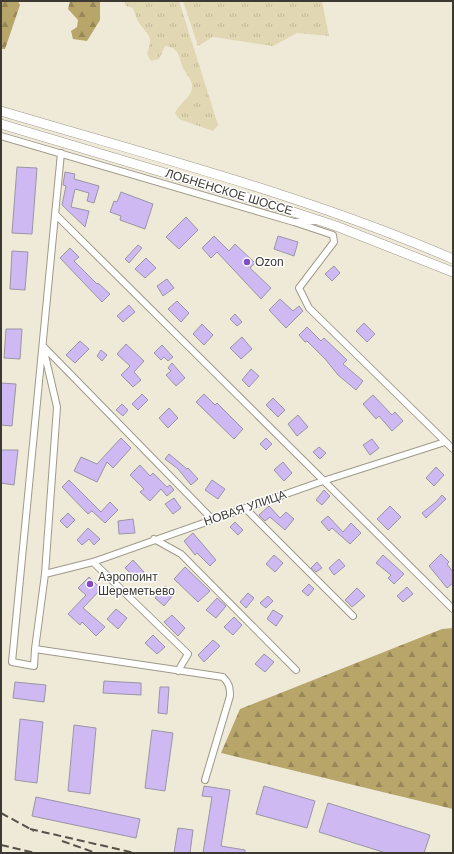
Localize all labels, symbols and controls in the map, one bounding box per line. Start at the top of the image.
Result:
street label: ЛОБНЕНСКОЕ ШОССЕ [164,166,294,218]
place label: Ozon [255,255,284,269]
marker: Ozon [242,257,252,267]
street label: НОВАЯ УЛИЦА [202,487,288,529]
place label: Аэропоинт Шереметьево [98,570,175,598]
marker: Аэропоинт Шереметьево [85,579,95,589]

